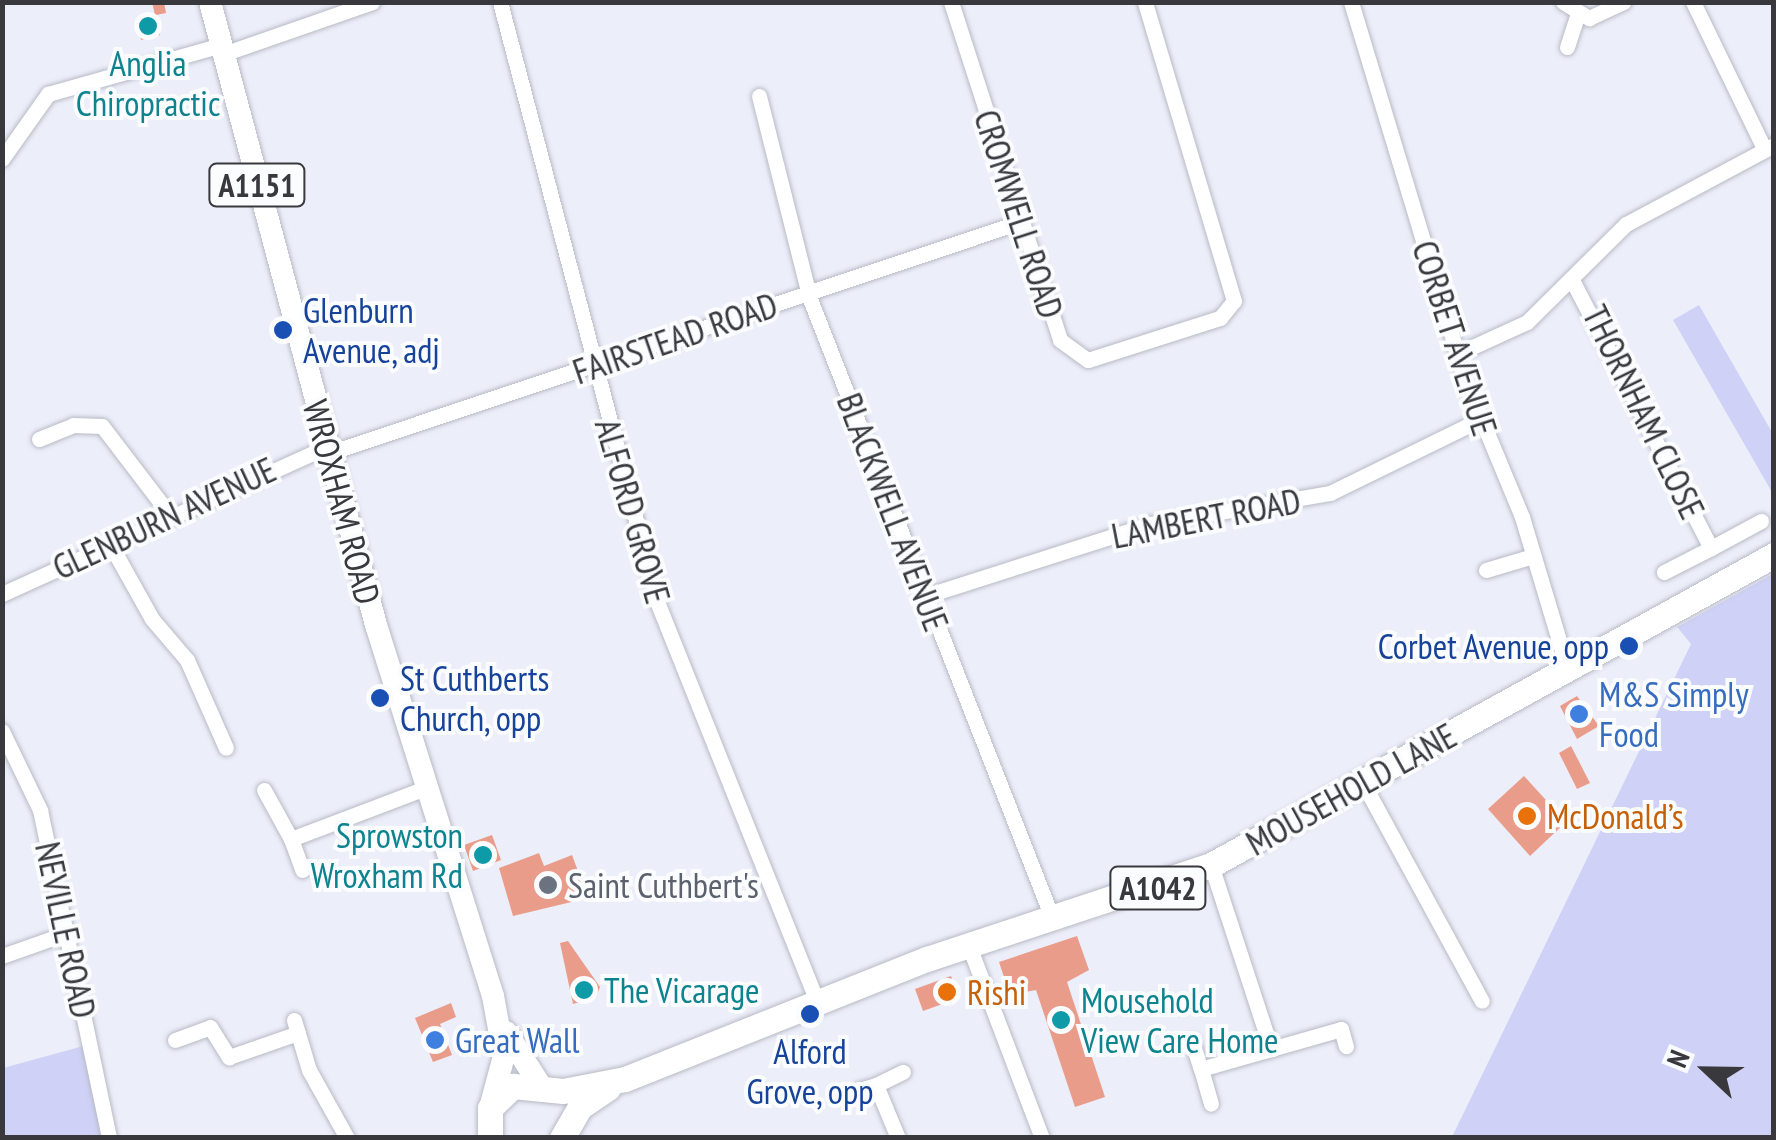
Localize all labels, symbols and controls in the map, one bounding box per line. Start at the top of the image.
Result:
marker: Anglia Chiropractic [137,15,159,37]
place label: Anglia Chiropractic [76,42,220,124]
street label: CROMWELL ROAD [965,104,1073,324]
road number: A1151 [207,158,307,212]
street label: CORBET AVENUE [1403,234,1507,442]
street label: FAIRSTEAD ROAD [567,283,783,393]
place label: Glenburn Avenue, adj [303,289,442,371]
street label: THORNHAM CLOSE [1574,299,1714,525]
marker: Glenburn Avenue, adj [272,319,294,341]
street label: BLACKWELL AVENUE [828,386,958,638]
street label: WROXHAM ROAD [295,395,389,609]
street label: ALFORD GROVE [587,414,679,608]
street label: GLENBURN AVENUE [46,448,282,588]
street label: LAMBERT ROAD [1107,479,1305,557]
place label: Corbet Avenue, opp [1375,625,1609,667]
marker: Corbet Avenue, opp [1618,635,1640,657]
place label: St Cuthberts Church, opp [400,657,549,739]
place label: M&S Simply Food [1599,673,1749,755]
marker: St Cuthberts Church, opp [369,687,391,709]
marker: M&S Simply Food [1568,703,1590,725]
street label: MOUSEHOLD LANE [1239,714,1463,864]
place label: McDonald’s [1547,795,1684,837]
marker: McDonald’s [1516,805,1538,827]
place label: Sprowston Wroxham Rd [311,814,463,896]
street label: NEVILLE ROAD [27,838,105,1022]
marker: Sprowston Wroxham Rd [472,844,494,866]
road number: A1042 [1108,861,1208,915]
place label: Saint Cuthbert's [568,864,759,906]
marker: Saint Cuthbert's [537,874,559,896]
place label: The Vicarage [604,969,760,1011]
place label: Rishi [967,971,1026,1013]
marker: The Vicarage [573,979,595,1001]
place label: Mousehold View Care Home [1081,979,1279,1061]
marker: Rishi [936,981,958,1003]
marker: Alford Grove, opp [799,1003,821,1025]
marker: Mousehold View Care Home [1050,1009,1072,1031]
place label: Great Wall [455,1019,580,1061]
north arrow [1656,1020,1756,1120]
marker: Great Wall [424,1029,446,1051]
place label: Alford Grove, opp [745,1030,875,1112]
text: N [1658,1045,1698,1073]

